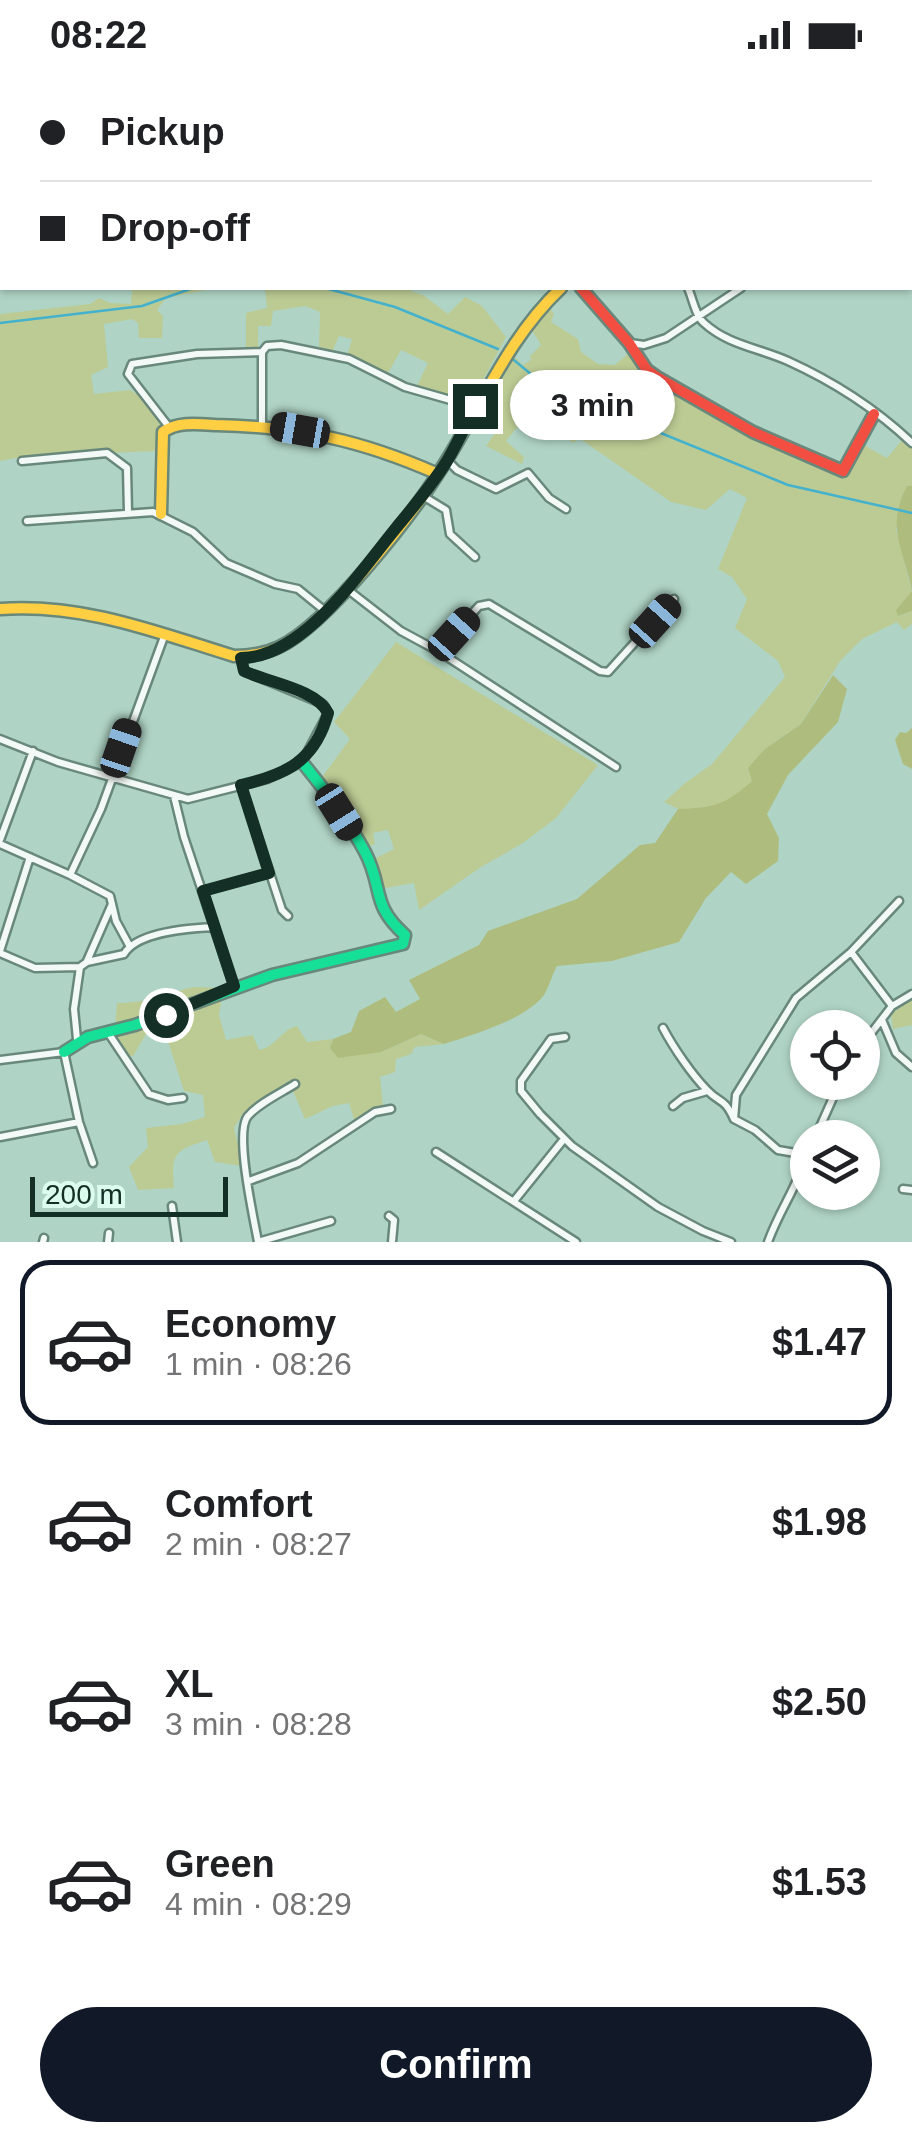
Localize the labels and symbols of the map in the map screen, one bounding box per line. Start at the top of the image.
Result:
callout: 3 min [510,371,675,441]
route end [453,384,498,429]
car [268,410,332,450]
car [624,589,686,653]
car [423,602,485,666]
car [97,715,145,781]
car [310,779,368,845]
route start [144,993,189,1038]
scale bar [30,1172,228,1216]

